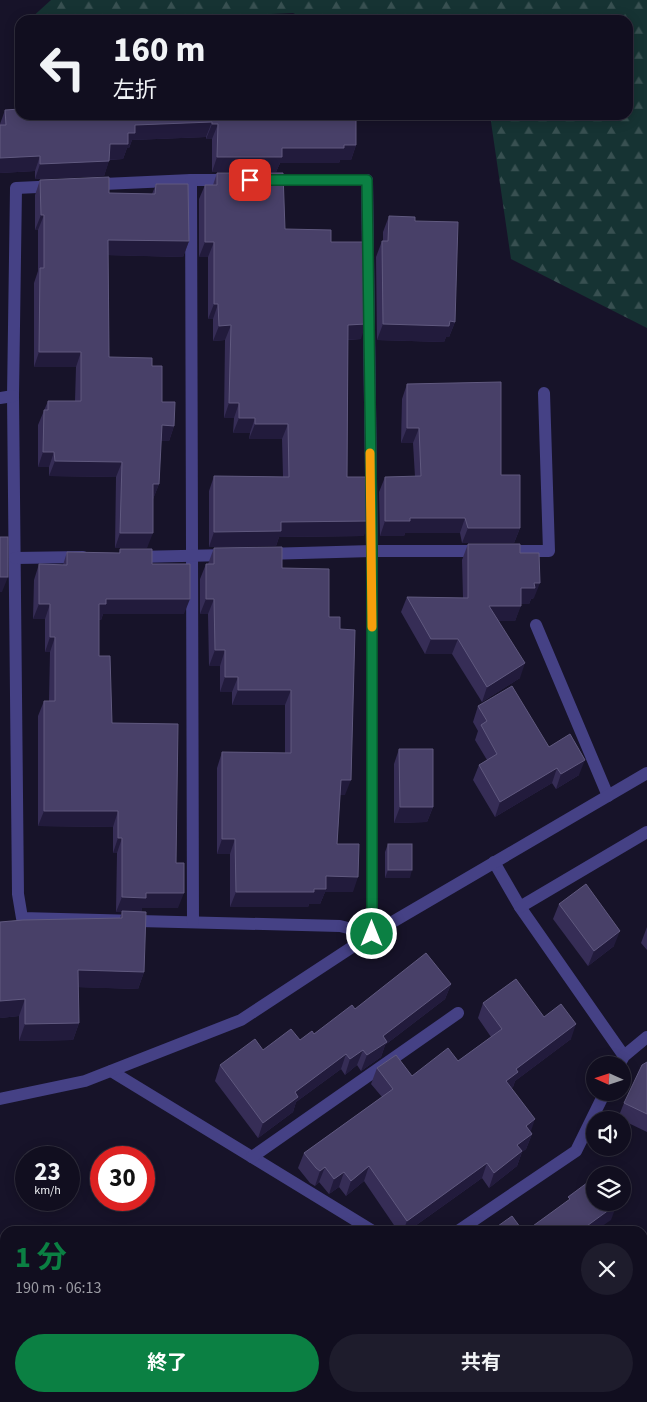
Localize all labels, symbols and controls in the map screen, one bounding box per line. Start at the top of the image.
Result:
text: 160 m [113,25,205,75]
icon: left [30,35,95,100]
text: 左折 [113,74,157,106]
pin [229,159,271,201]
icon: arrive [236,166,264,194]
position arrow [345,907,397,959]
north arrow [586,1056,631,1101]
map controls [586,1056,631,1211]
button: sound [586,1111,631,1156]
speed limit sign: 30 [90,1146,155,1211]
text: 23 [34,1154,61,1190]
button: layers [586,1166,631,1211]
text: km/h [34,1182,61,1199]
text: 1 分 [15,1236,67,1279]
button: close [581,1243,633,1295]
text: 190 m · 06:13 [15,1277,102,1299]
button: 終了 [15,1334,319,1392]
button: 共有 [329,1334,633,1392]

